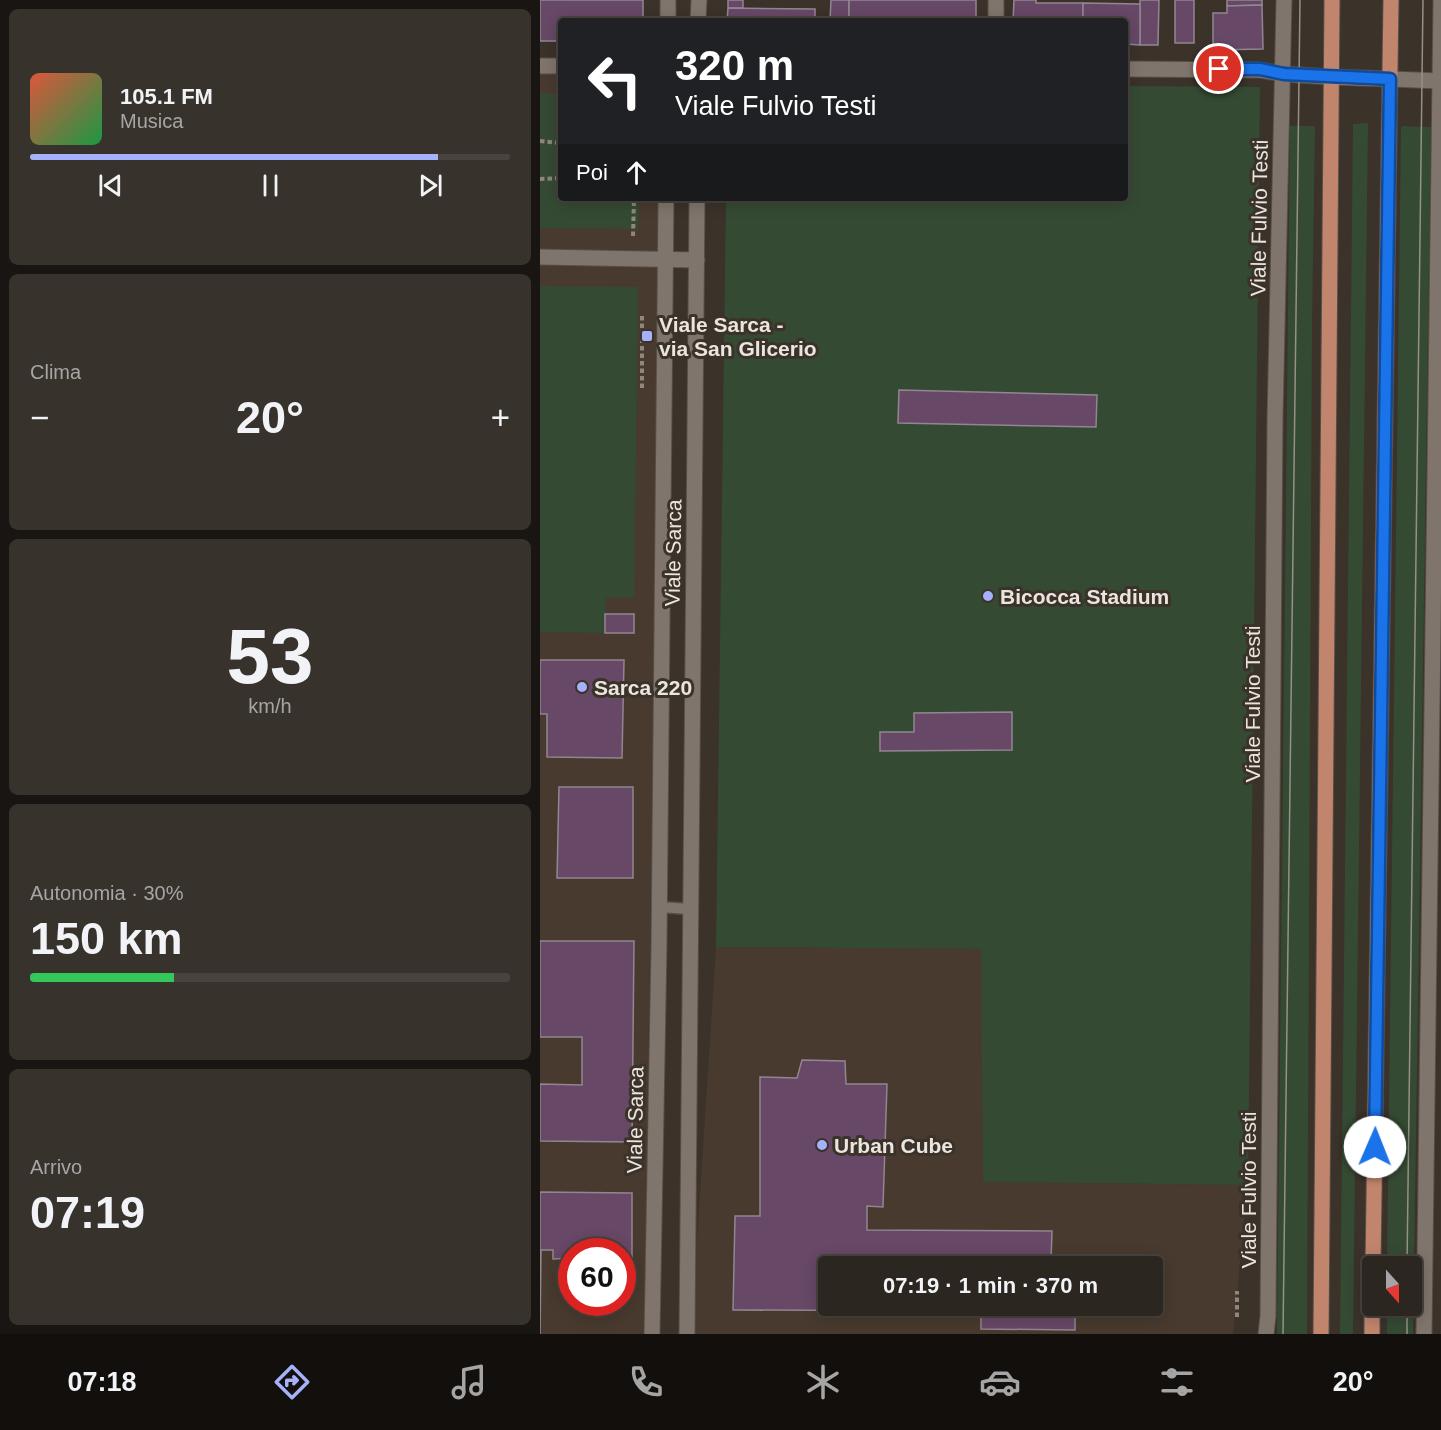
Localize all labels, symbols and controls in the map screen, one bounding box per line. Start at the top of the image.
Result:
icon: left [576,42,654,120]
text: 320 m [675,42,794,89]
pin [1193,43,1244,94]
icon: arrive [1202,52,1235,85]
text: 105.1 FM [120,84,213,109]
text: Viale Fulvio Testi [675,91,877,121]
text: Musica [120,110,183,132]
street label: Viale Fulvio Testi [1246,139,1272,297]
icon: ahead [620,156,653,189]
text: Poi [576,160,608,185]
icon: previous [94,169,127,202]
icon: pause [254,169,287,202]
icon: next [414,169,447,202]
place label: Viale Sarca - via San Glicerio [659,313,817,360]
marker: Viale Sarca - via San Glicerio [640,329,654,343]
text: Clima [30,361,81,383]
text: 20° [236,392,304,443]
text: − [30,399,49,436]
text: + [491,399,510,436]
street label: Viale Sarca [661,499,685,607]
place label: Bicocca Stadium [1000,585,1169,608]
marker: Bicocca Stadium [981,589,995,603]
text: 53 [227,612,313,700]
street label: Viale Fulvio Testi [1241,626,1264,782]
place label: Sarca 220 [594,676,692,699]
marker: Sarca 220 [575,680,589,694]
text: km/h [248,695,292,717]
text: Autonomia · 30% [30,882,183,904]
text: 150 km [30,913,183,964]
street label: Viale Sarca [623,1066,647,1174]
street label: Viale Fulvio Testi [1237,1112,1260,1268]
position arrow [1343,1115,1407,1179]
place label: Urban Cube [834,1134,953,1157]
marker: Urban Cube [815,1138,829,1152]
text: Arrivo [30,1156,82,1178]
text: 07:19 [30,1187,145,1238]
speed limit sign: 60 [558,1238,636,1316]
north arrow [1362,1256,1422,1316]
map controls [1362,1256,1422,1316]
text: 07:19 · 1 min · 370 m [883,1273,1098,1298]
icon: directions [271,1361,313,1403]
icon: music [448,1361,490,1403]
icon: phone [625,1361,667,1403]
icon: climate [802,1361,844,1403]
icon: car [979,1361,1021,1403]
icon: filters [1156,1361,1198,1403]
text: 07:18 [67,1367,137,1397]
text: 20° [1333,1367,1373,1397]

